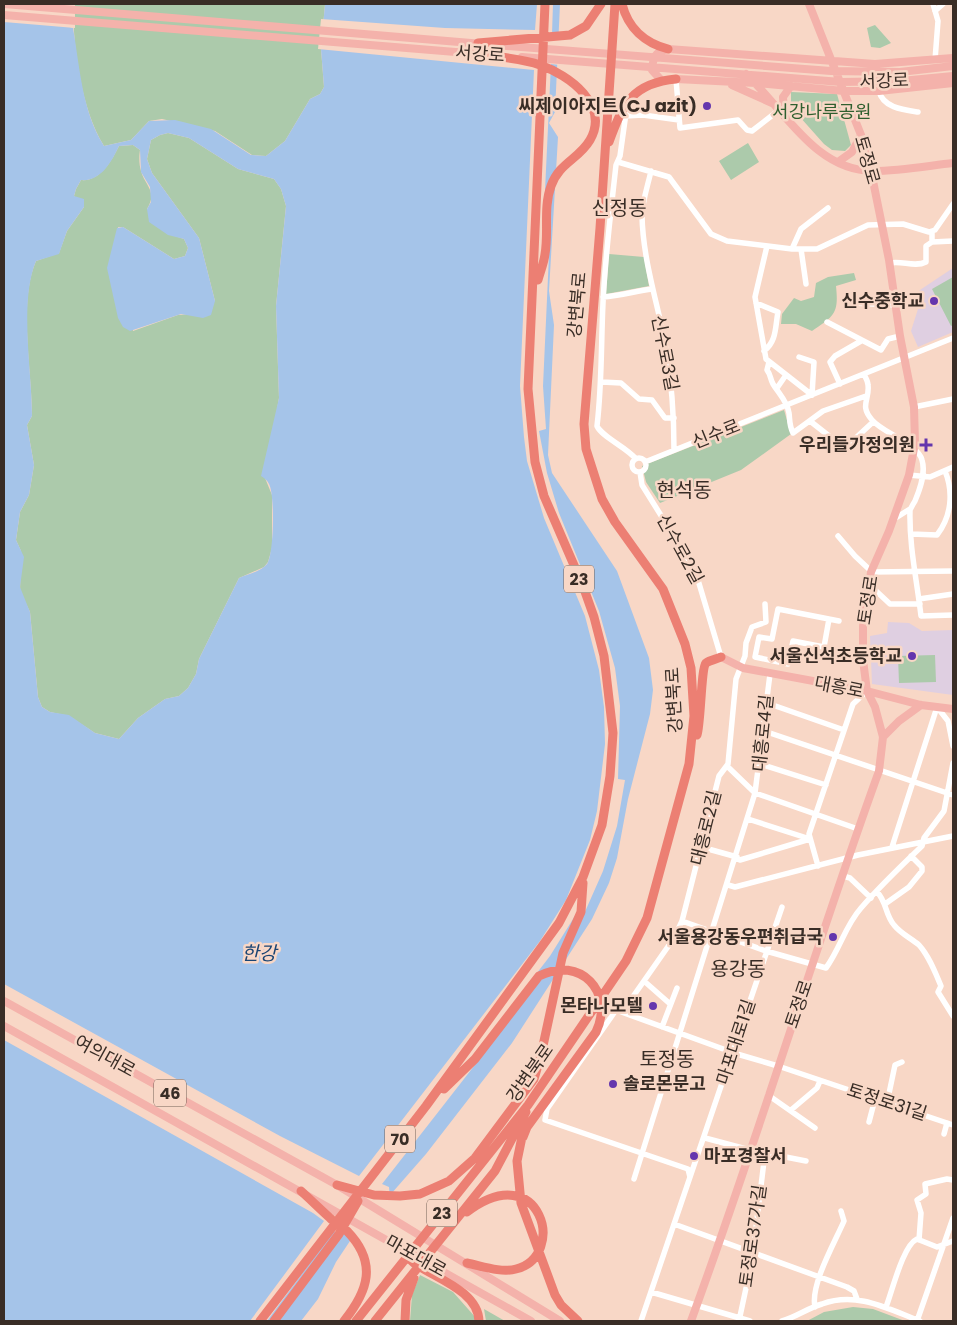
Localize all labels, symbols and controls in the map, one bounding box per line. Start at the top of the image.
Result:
street label: 서강로 [454,39,506,68]
street label: 서강로 [859,67,909,94]
place label: 씨제이아지트(CJ azit) [519,93,697,118]
park label: 서강나루공원 [772,99,872,124]
marker: 씨제이아지트(CJ azit) [701,100,713,112]
street label: 토정로 [849,133,886,187]
district label: 신정동 [591,194,647,222]
street label: 강변북로 [561,271,592,339]
place label: 신수중학교 [841,288,924,313]
marker: 신수중학교 [928,295,940,307]
street label: 신수로3길 [646,313,685,393]
street label: 신수로 [688,413,744,454]
place label: 우리들가정의원 [799,432,915,457]
marker: 우리들가정의원 [919,438,933,452]
district label: 현석동 [656,476,712,504]
street label: 신수로2길 [651,509,710,588]
road number: 23 [564,566,594,592]
street label: 토정로 [851,573,884,626]
place label: 서울신석초등학교 [770,643,902,668]
marker: 서울신석초등학교 [906,650,918,662]
street label: 강변북로 [659,666,688,734]
street label: 대흥로 [812,669,866,704]
street label: 대흥로4길 [746,693,779,773]
street label: 대흥로2길 [684,788,727,868]
place label: 서울용강동우편취급국 [657,924,823,949]
marker: 서울용강동우편취급국 [827,931,839,943]
water label: 한강 [242,940,279,967]
district label: 용강동 [710,955,766,983]
street label: 토정로 [779,976,818,1031]
place label: 몬타나모텔 [560,993,643,1018]
street label: 마포대로1길 [710,996,761,1088]
marker: 몬타나모텔 [647,1000,659,1012]
street label: 여의대로 [70,1029,140,1083]
street label: 강변북로 [500,1038,559,1107]
district label: 토정동 [639,1045,695,1073]
place label: 솔로몬문고 [623,1071,706,1096]
street label: 토정로31길 [844,1077,930,1126]
marker: 솔로몬문고 [607,1078,619,1090]
road number: 46 [154,1080,186,1106]
road number: 70 [385,1126,415,1152]
place label: 마포경찰서 [704,1143,787,1168]
marker: 마포경찰서 [688,1150,700,1162]
street label: 토정로37가길 [733,1183,772,1289]
road number: 23 [427,1200,457,1226]
street label: 마포대로 [381,1229,451,1283]

